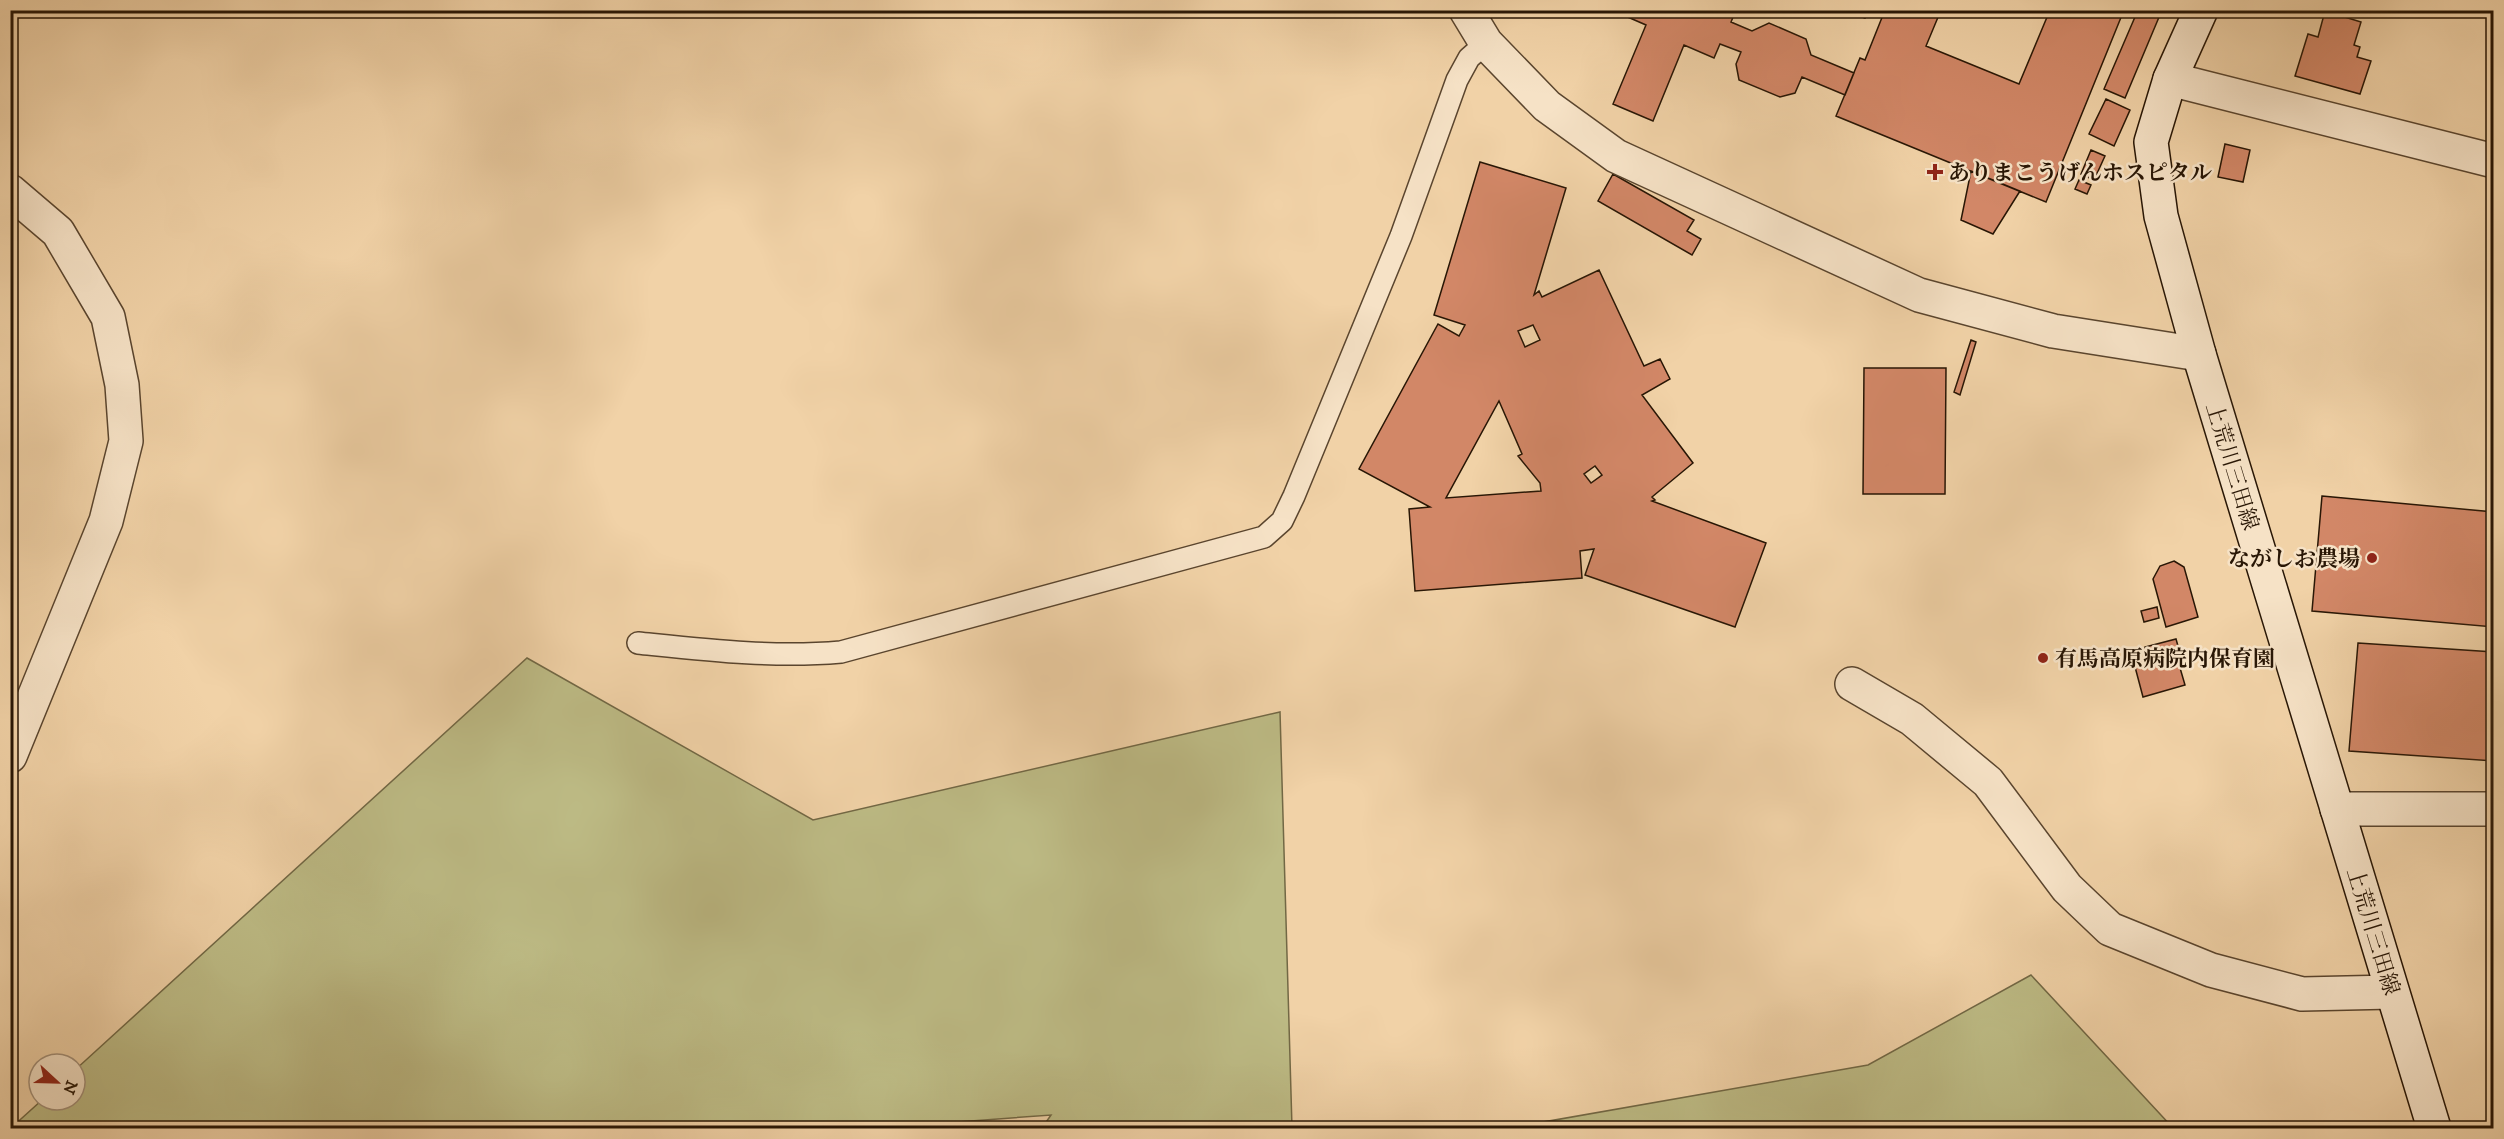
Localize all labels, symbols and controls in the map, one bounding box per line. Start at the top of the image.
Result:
place label: ありまこうげんホスピタル [1948,160,2212,187]
marker: ありまこうげんホスピタル [1926,163,1944,181]
street label: 上荒川三田線 [2199,399,2264,534]
place label: ながしお農場 [2228,546,2360,573]
marker: ながしお農場 [2365,551,2379,565]
place label: 有馬高原病院内保育園 [2055,646,2275,673]
marker: 有馬高原病院内保育園 [2036,651,2050,665]
street label: 上荒川三田線 [2340,864,2405,999]
north arrow [27,1052,87,1112]
text: N [58,1077,82,1097]

